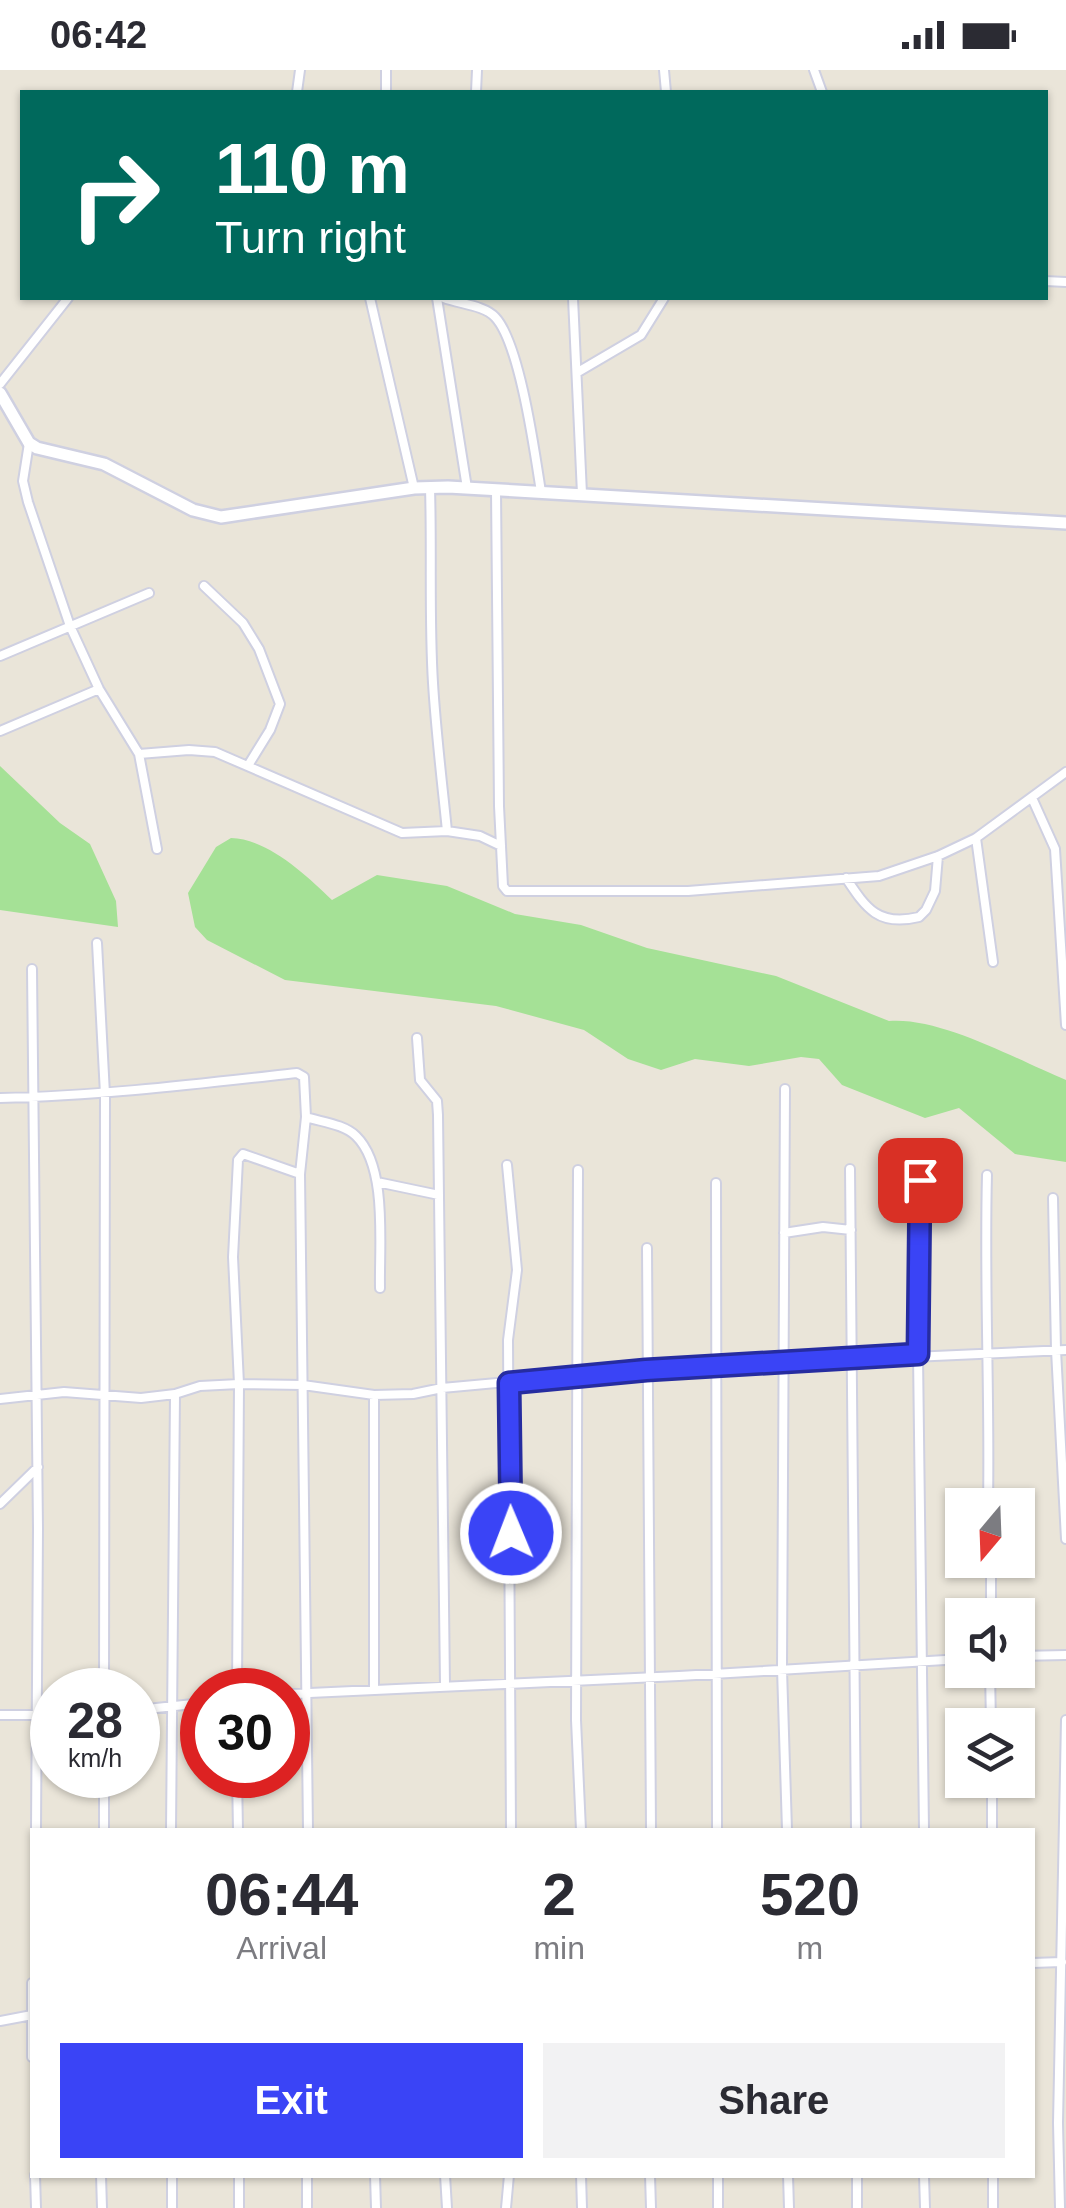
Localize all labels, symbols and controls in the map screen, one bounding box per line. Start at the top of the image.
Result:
text: 06:42 [50,14,147,56]
icon: right [50,130,180,260]
text: 110 m [215,130,410,208]
text: Turn right [215,212,406,263]
pin [878,1138,963,1223]
icon: arrive [893,1153,948,1208]
position arrow [459,1481,563,1585]
north arrow [945,1488,1035,1578]
map controls [945,1488,1035,1798]
button: sound [945,1598,1035,1688]
speed limit sign: 30 [180,1668,310,1798]
text: 28 [67,1693,123,1749]
button: layers [945,1708,1035,1798]
text: km/h [68,1744,122,1772]
text: 06:44 [205,1861,358,1928]
text: 2 [542,1861,576,1928]
text: 520 [760,1861,860,1928]
text: Arrival [236,1930,327,1966]
text: min [533,1930,585,1966]
text: m [797,1930,823,1966]
button: Exit [60,2043,523,2158]
button: Share [543,2043,1005,2158]

